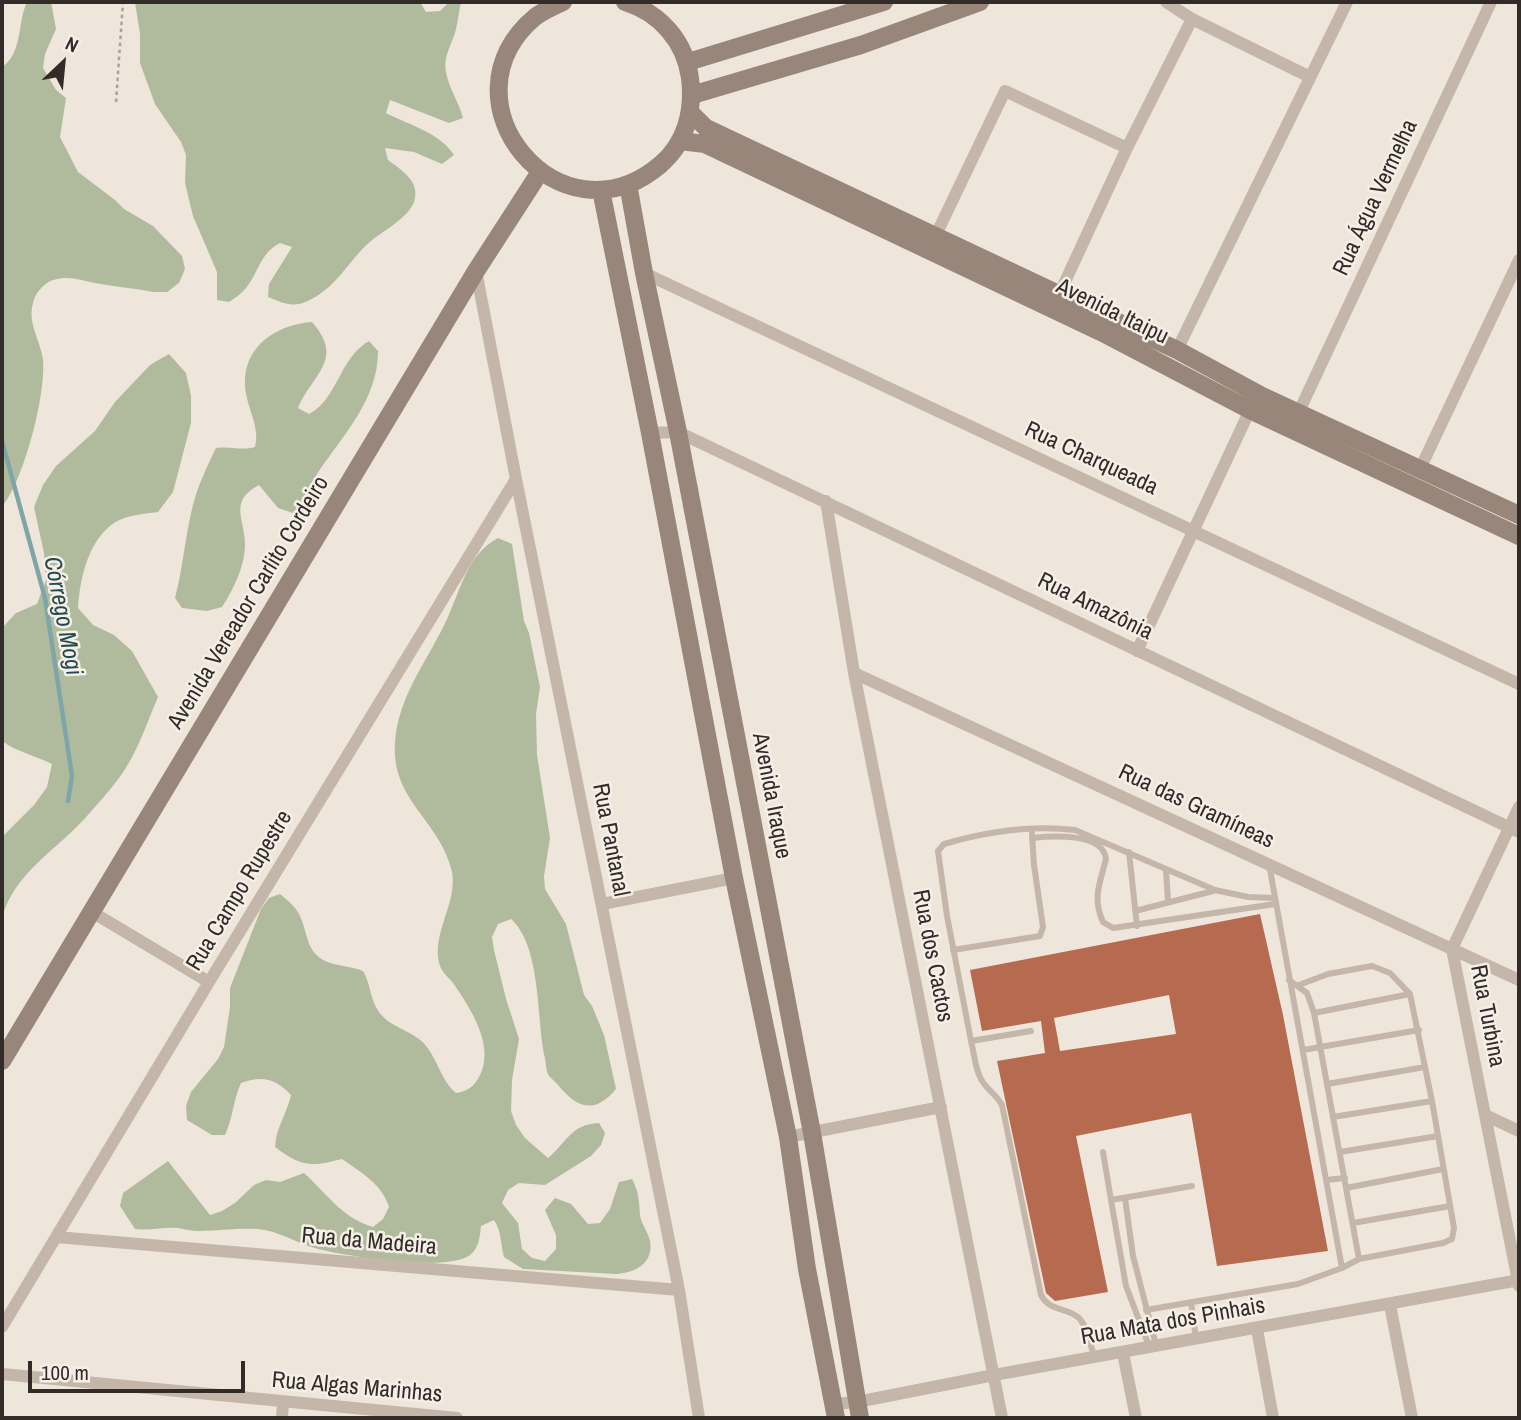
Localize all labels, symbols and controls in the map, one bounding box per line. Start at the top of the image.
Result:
north arrow [28,28,98,98]
text: N [61,30,83,58]
street label: Rua Água Vermelha [1328,116,1424,280]
street label: Avenida Itaipu [1051,273,1173,351]
street label: Rua Charqueada [1020,416,1162,502]
street label: Avenida Vereador Carlito Cordeiro [162,472,336,734]
water label: Córrego Mogi [36,554,88,678]
street label: Rua Amazônia [1033,567,1157,647]
street label: Avenida Iraque [745,731,797,861]
street label: Rua das Gramíneas [1114,759,1278,855]
street label: Rua Pantanal [586,781,634,899]
street label: Rua Campo Rupestre [181,806,299,976]
street label: Rua dos Cactos [906,888,958,1024]
street label: Rua Turbina [1464,963,1510,1069]
street label: Rua da Madeira [300,1222,438,1262]
street label: Rua Mata dos Pinhais [1079,1292,1267,1352]
scale bar [32,1346,248,1390]
text: 100 m [41,1358,89,1387]
street label: Rua Algas Marinhas [271,1367,443,1409]

